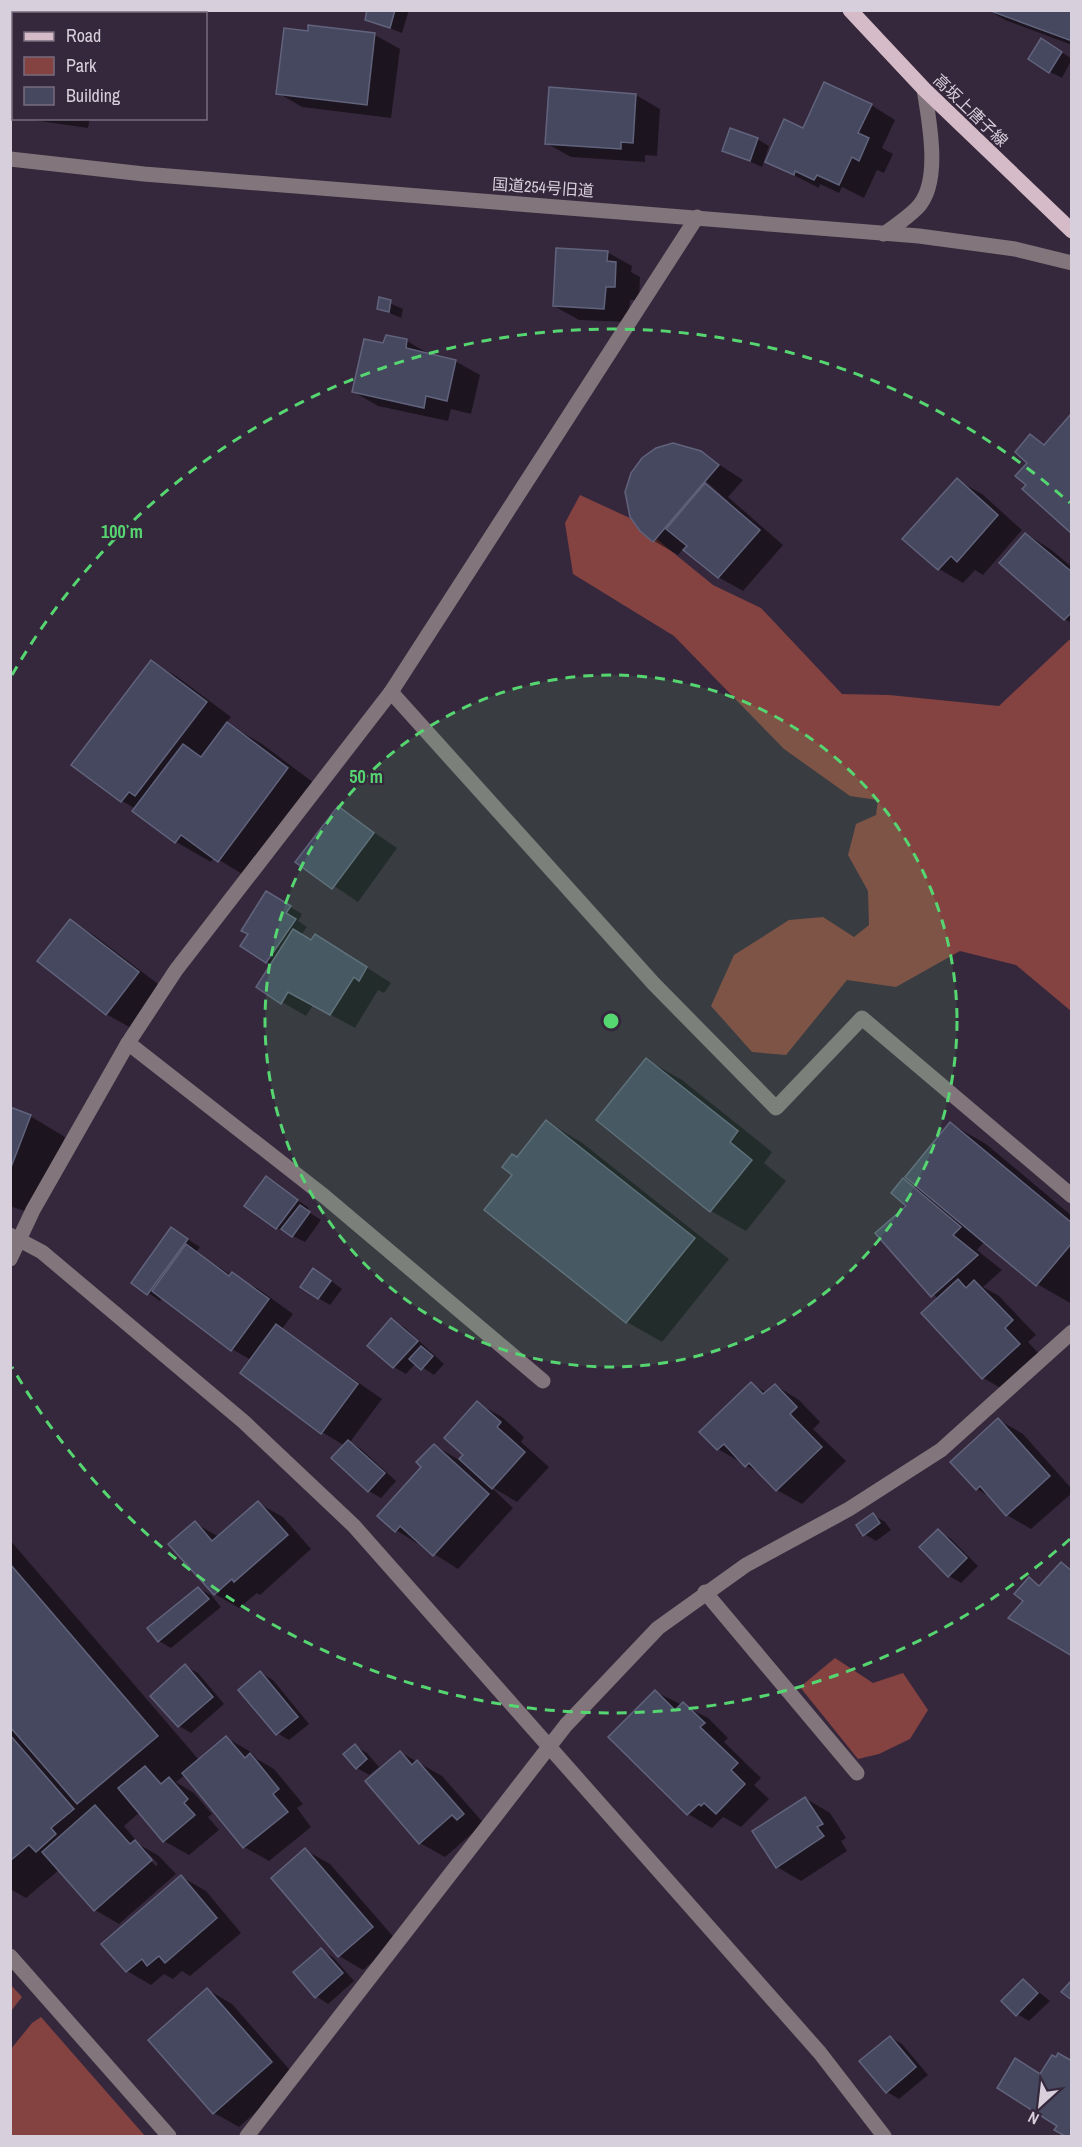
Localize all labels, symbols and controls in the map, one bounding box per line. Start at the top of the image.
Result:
legend [12,12,207,120]
text: Road [66,23,101,48]
text: Park [66,53,97,78]
street label: 高坂上唐子線 [929,69,1013,151]
text: Building [66,83,121,108]
street label: 国道254号旧道 [491,172,595,202]
text: 100 m [101,519,143,544]
text: 50 m [349,764,383,789]
centre of rings [601,1011,621,1031]
north arrow [1010,2075,1070,2135]
text: N [1024,2106,1042,2130]

